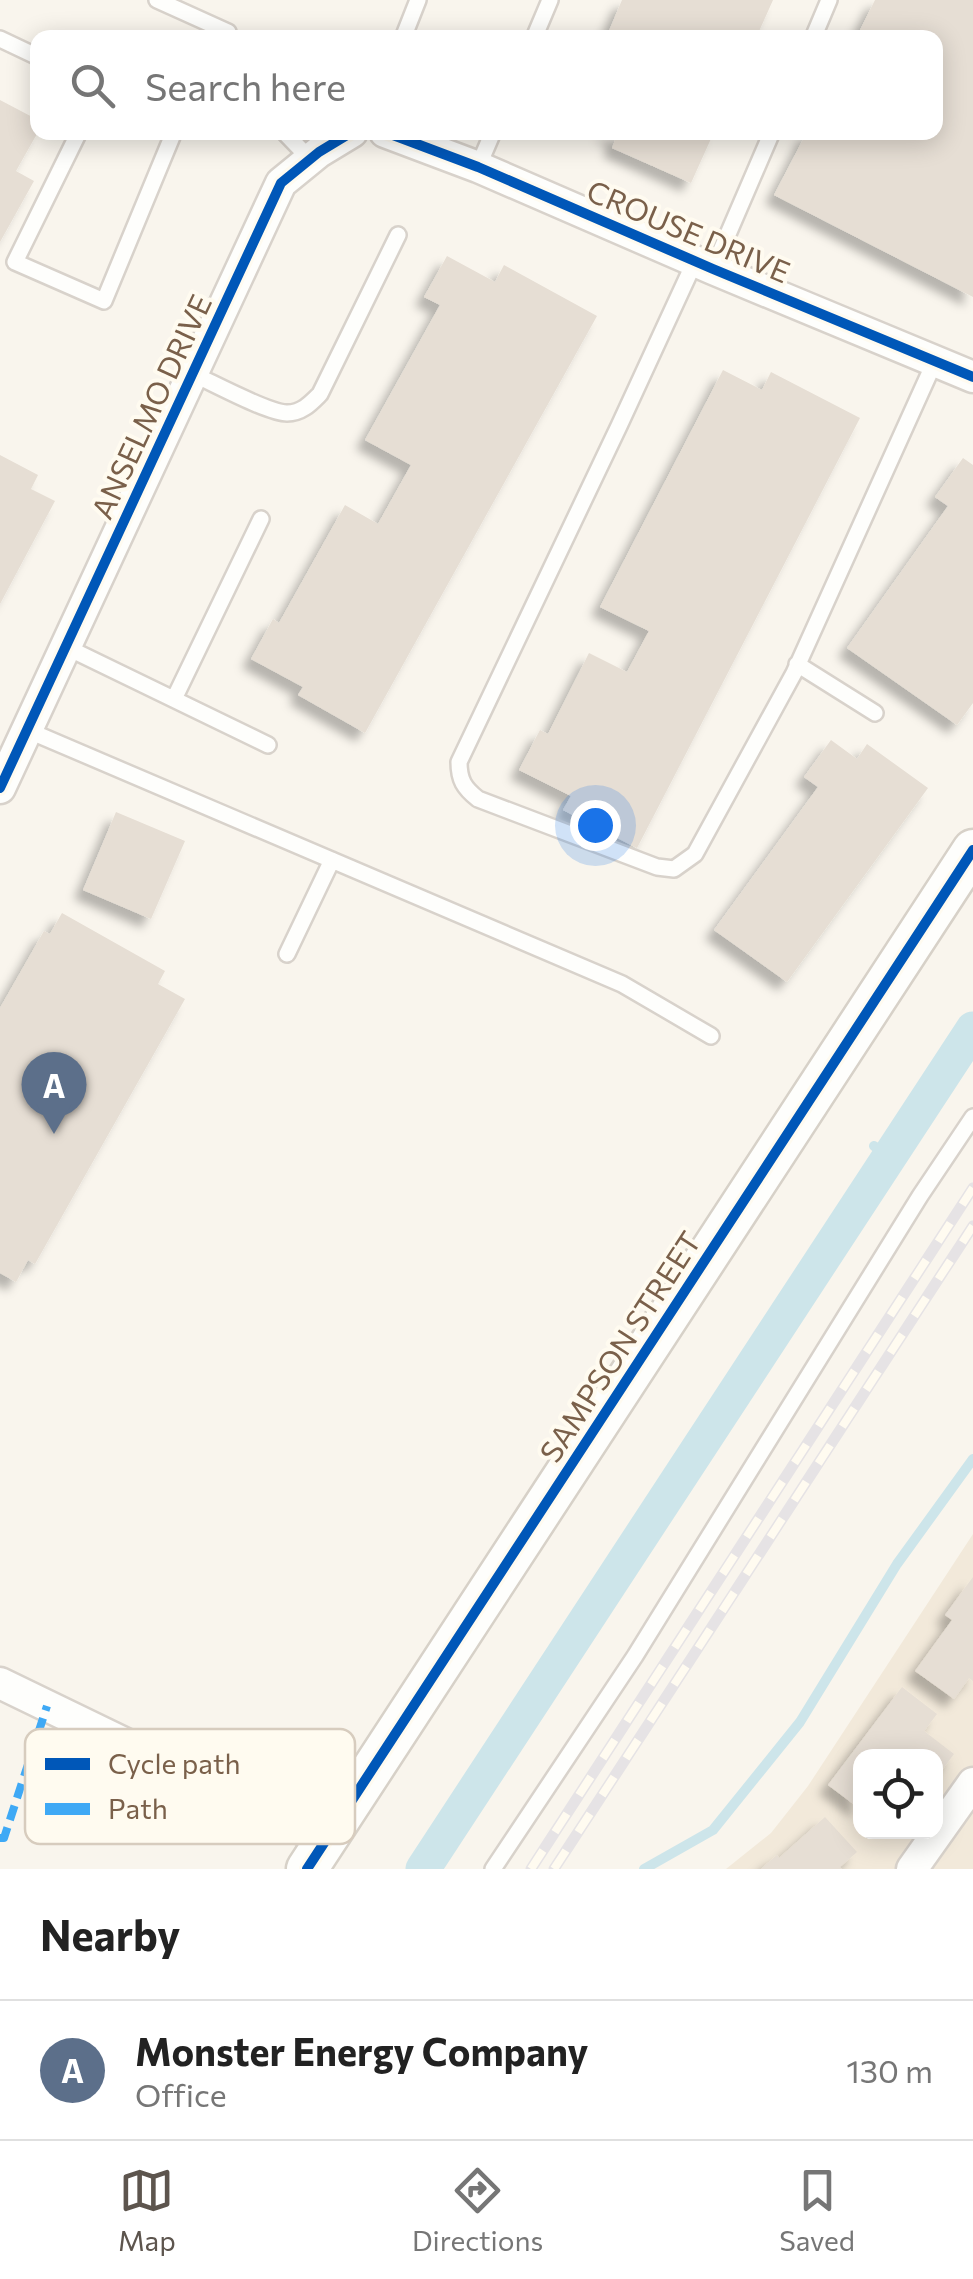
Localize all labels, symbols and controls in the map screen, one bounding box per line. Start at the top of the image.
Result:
search box [30,30,943,140]
icon: search [65,58,120,113]
text: Search here [145,62,346,109]
street label: CROUSE DRIVE [582,171,796,289]
street label: ANSELMO DRIVE [82,288,218,524]
your location [570,800,621,851]
pin: A [22,1052,86,1134]
street label: SAMPSON STREET [531,1224,707,1468]
legend [25,1729,355,1844]
text: Cycle path [108,1746,240,1780]
map controls [853,1749,943,1839]
button: locate [853,1749,943,1839]
text: Path [108,1791,168,1825]
text: Nearby [40,1908,180,1960]
text: Monster Energy Company [135,2027,588,2074]
text: A [61,2050,84,2090]
text: 130 m [846,2050,933,2090]
text: Office [135,2074,227,2114]
tab: Map [118,2163,176,2257]
tab: Directions [412,2163,543,2257]
tab: Saved [779,2163,855,2257]

